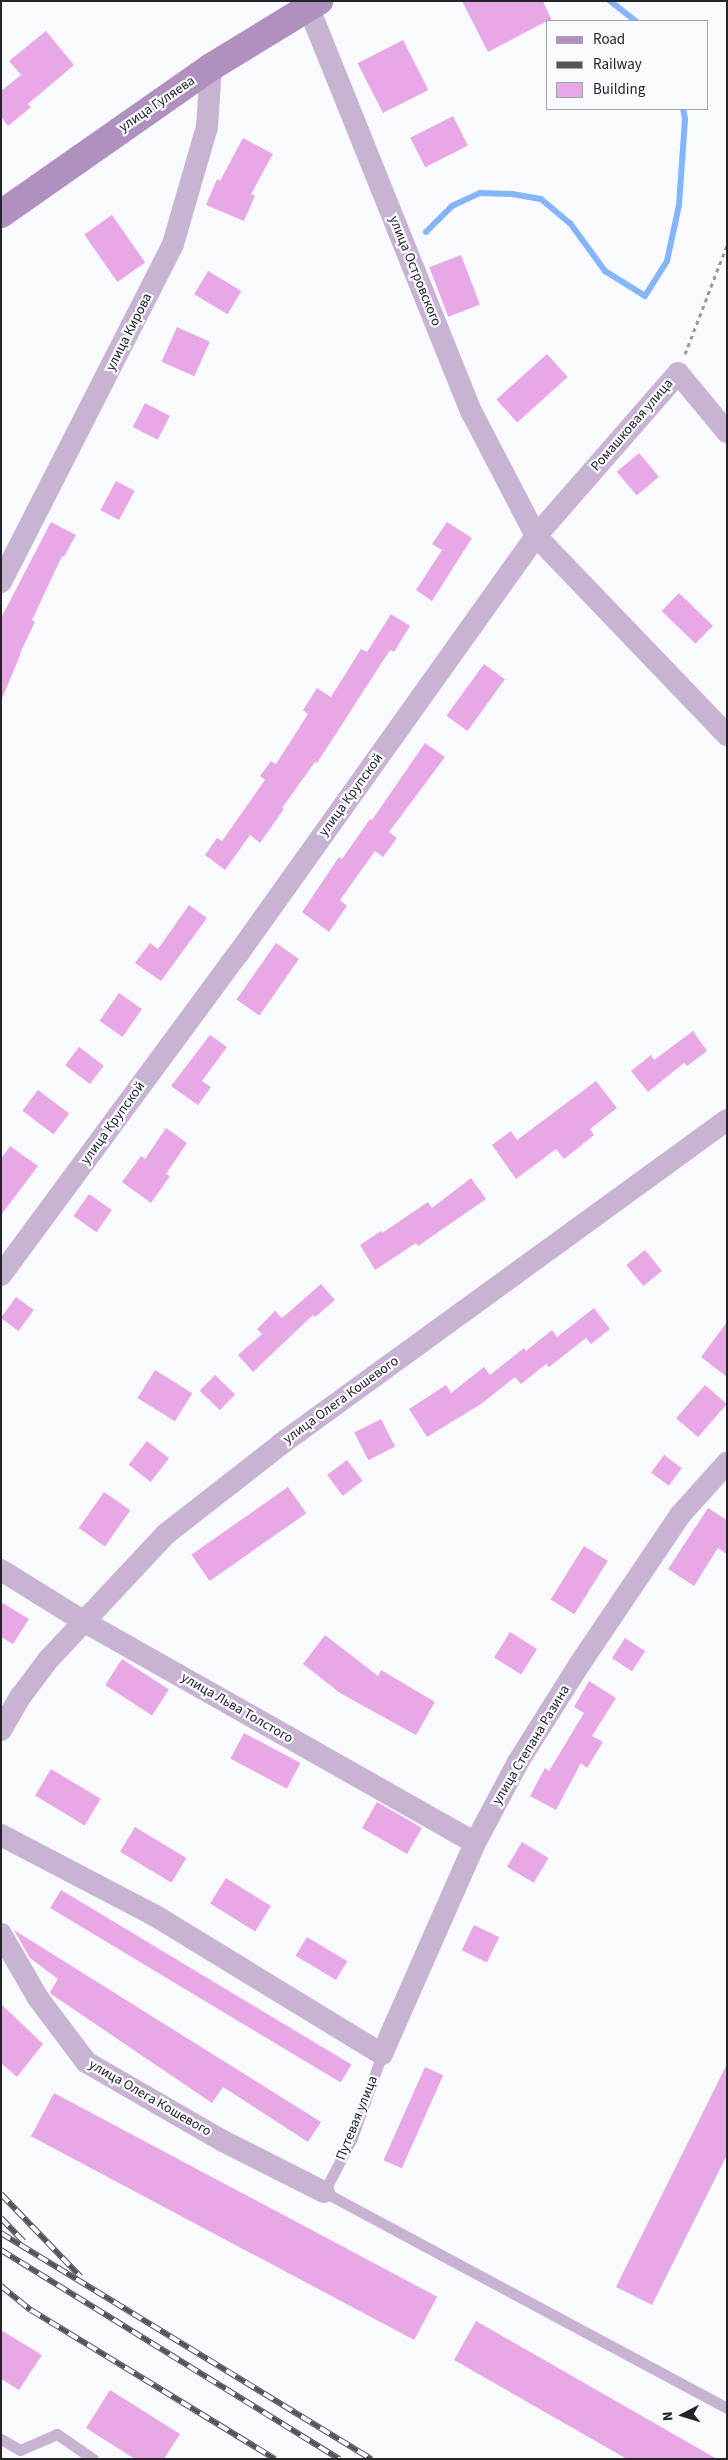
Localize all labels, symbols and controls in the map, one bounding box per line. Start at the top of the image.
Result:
legend [546,20,708,110]
text: Road [593,29,625,50]
text: Railway [593,54,642,75]
street label: улица Гуляева [116,72,198,136]
text: Building [593,79,645,100]
street label: улица Островского [385,213,445,329]
street label: улица Кирова [102,290,156,374]
street label: Ромашковая улица [587,375,677,475]
street label: улица Крупской [315,750,387,840]
street label: улица Крупской [77,1078,149,1168]
street label: улица Олега Кошевого [280,1352,402,1448]
street label: улица Льва Толстого [178,1669,296,1747]
street label: улица Степана Разина [489,1682,573,1808]
street label: улица Олега Кошевого [86,2056,214,2140]
street label: Путевая улица [332,2073,382,2163]
north arrow [658,2390,708,2440]
text: N [658,2411,678,2422]

